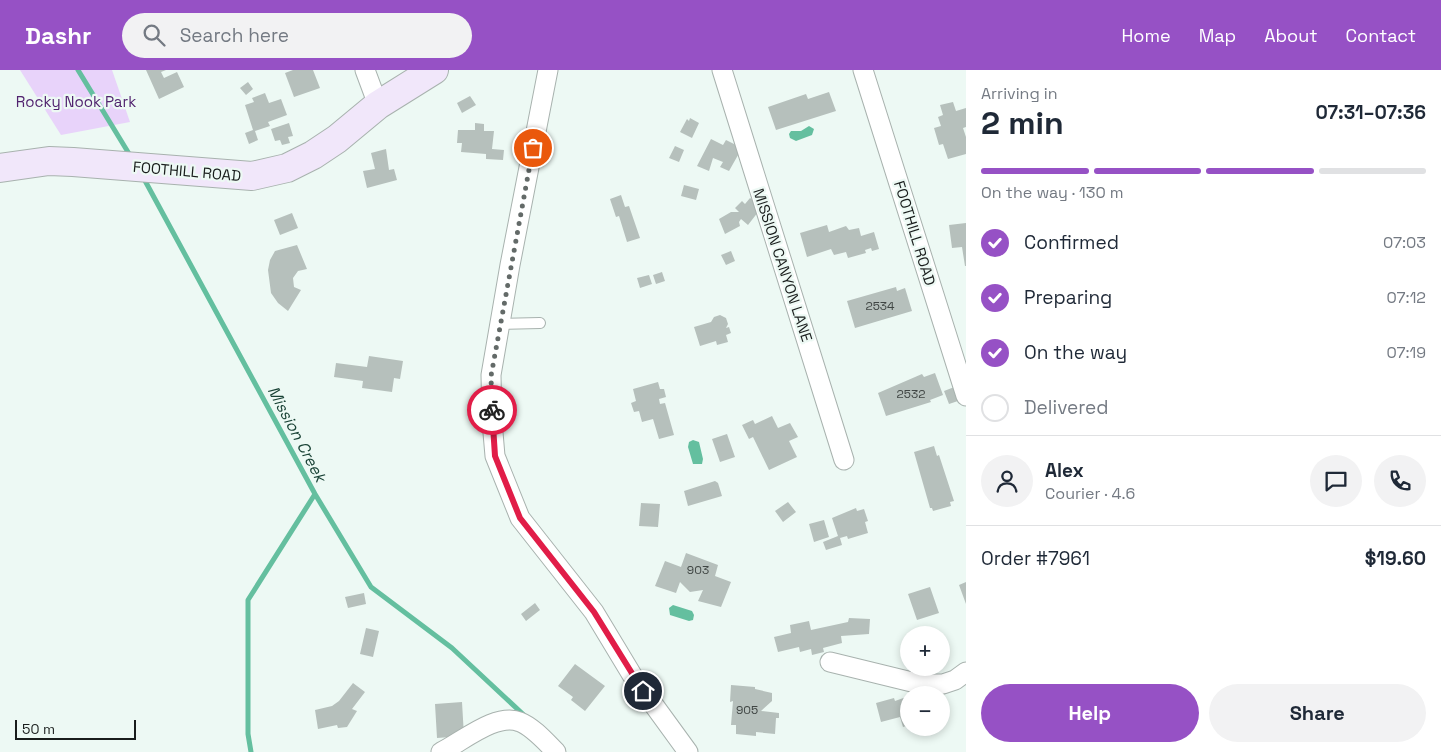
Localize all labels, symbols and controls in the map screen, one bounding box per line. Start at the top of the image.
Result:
search box [122,13,472,58]
text: Dashr [25,20,92,51]
icon: search [140,21,168,49]
text: Search here [180,23,289,48]
text: Home [1122,24,1171,47]
text: Map [1199,24,1236,47]
text: About [1264,24,1318,47]
text: Contact [1346,24,1416,47]
text: Arriving in [981,83,1058,104]
park label: Rocky Nook Park [16,92,136,111]
text: 07:31–07:36 [1316,100,1426,125]
text: 2 min [981,103,1064,143]
pin [512,127,554,169]
icon: bag [519,134,547,162]
street label: FOOTHILL ROAD [132,157,242,185]
street label: FOOTHILL ROAD [890,178,940,288]
text: On the way · 130 m [981,182,1124,203]
street label: MISSION CANYON LANE [749,186,817,344]
icon: check [981,229,1009,257]
text: Confirmed [1024,230,1119,255]
text: 07:03 [1383,232,1426,253]
icon: check [981,284,1009,312]
text: Preparing [1024,285,1112,310]
text: 07:12 [1387,287,1426,308]
house number: 2534 [865,298,895,314]
icon: check [981,339,1009,367]
text: On the way [1024,340,1127,365]
text: 07:19 [1386,342,1426,363]
water label: Mission Creek [263,382,332,488]
courier [467,385,517,435]
house number: 2532 [897,386,925,402]
text: Delivered [1024,395,1109,420]
icon: bike [478,396,506,424]
button: person [981,455,1033,507]
button: chat [1310,455,1362,507]
button: phone [1374,455,1426,507]
text: Alex [1045,458,1084,483]
text: Courier · 4.6 [1045,483,1135,504]
text: Order #7961 [981,546,1090,571]
text: $19.60 [1365,546,1426,571]
house number: 903 [687,562,709,578]
map controls [900,626,950,736]
button: + [900,626,950,676]
pin [622,670,664,712]
icon: home [629,677,657,705]
button: Help [981,684,1199,742]
button: Share [1209,684,1426,742]
button: − [900,686,950,736]
house number: 905 [736,702,758,718]
scale bar [15,717,136,740]
text: 50 m [22,720,55,738]

